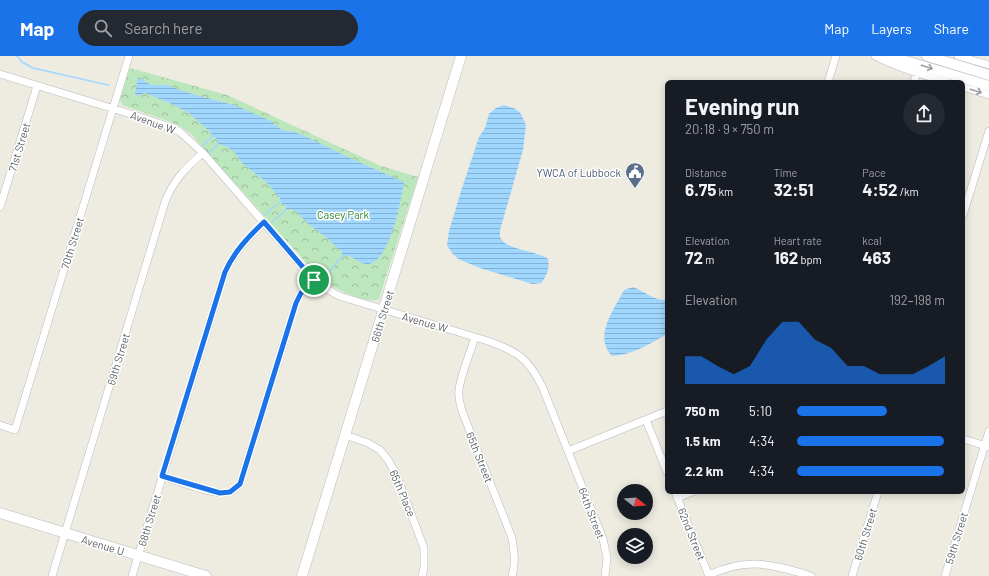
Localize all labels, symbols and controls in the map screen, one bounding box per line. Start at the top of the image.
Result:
search box [78,10,358,46]
text: Map [20,17,54,40]
icon: search [92,17,114,39]
text: Search here [124,19,202,37]
text: Map [824,20,849,37]
text: Layers [871,20,912,37]
text: Share [934,20,969,37]
one-way arrow [920,64,933,71]
one-way arrow [969,88,982,95]
text: Evening run [685,93,799,119]
button: share [903,93,945,135]
street label: Avenue W [129,108,178,136]
street label: 71st Street [5,121,33,173]
text: 20:18 · 9 × 750 m [685,121,774,137]
public building icon: YWCA of Lubbock [624,161,646,189]
place label: YWCA of Lubbock [536,166,621,179]
text: Distance [685,166,727,179]
text: Time [774,166,797,179]
text: Pace [862,166,886,179]
text: 6.75 [685,179,716,199]
text: 32:51 [774,179,814,199]
text: 4:52 [862,179,897,199]
text: km [716,185,733,198]
text: /km [897,185,919,198]
park label: Casey Park [317,208,370,221]
street label: 70th Street [58,215,86,271]
text: Elevation [685,234,729,247]
text: Heart rate [774,234,822,247]
text: kcal [862,234,882,247]
text: 72 [685,247,703,267]
text: 162 [774,247,798,267]
text: 463 [862,247,891,267]
text: m [703,253,714,266]
text: bpm [798,253,822,266]
pin [297,263,331,297]
icon: arrive [303,269,325,291]
street label: 66th Street [368,289,396,343]
text: Elevation [685,292,737,308]
text: 192–198 m [889,292,945,308]
street label: Avenue W [401,309,450,335]
street label: 69th Street [104,331,132,387]
text: 750 m [685,403,719,419]
text: 5:10 [749,403,772,419]
street label: 65th Street [464,430,496,484]
text: 1.5 km [685,433,721,449]
text: 4:34 [749,433,774,449]
text: 2.2 km [685,463,723,479]
text: 4:34 [749,463,774,479]
street label: 65th Place [387,468,419,519]
north arrow [617,484,653,520]
map controls [617,484,653,564]
street label: 64th Street [576,486,608,540]
street label: 68th Street [135,492,163,548]
street label: 62nd Street [676,506,708,562]
street label: 60th Street [851,506,879,562]
street label: 59th Street [942,510,970,566]
button: layers [617,528,653,564]
street label: Avenue U [80,532,126,558]

